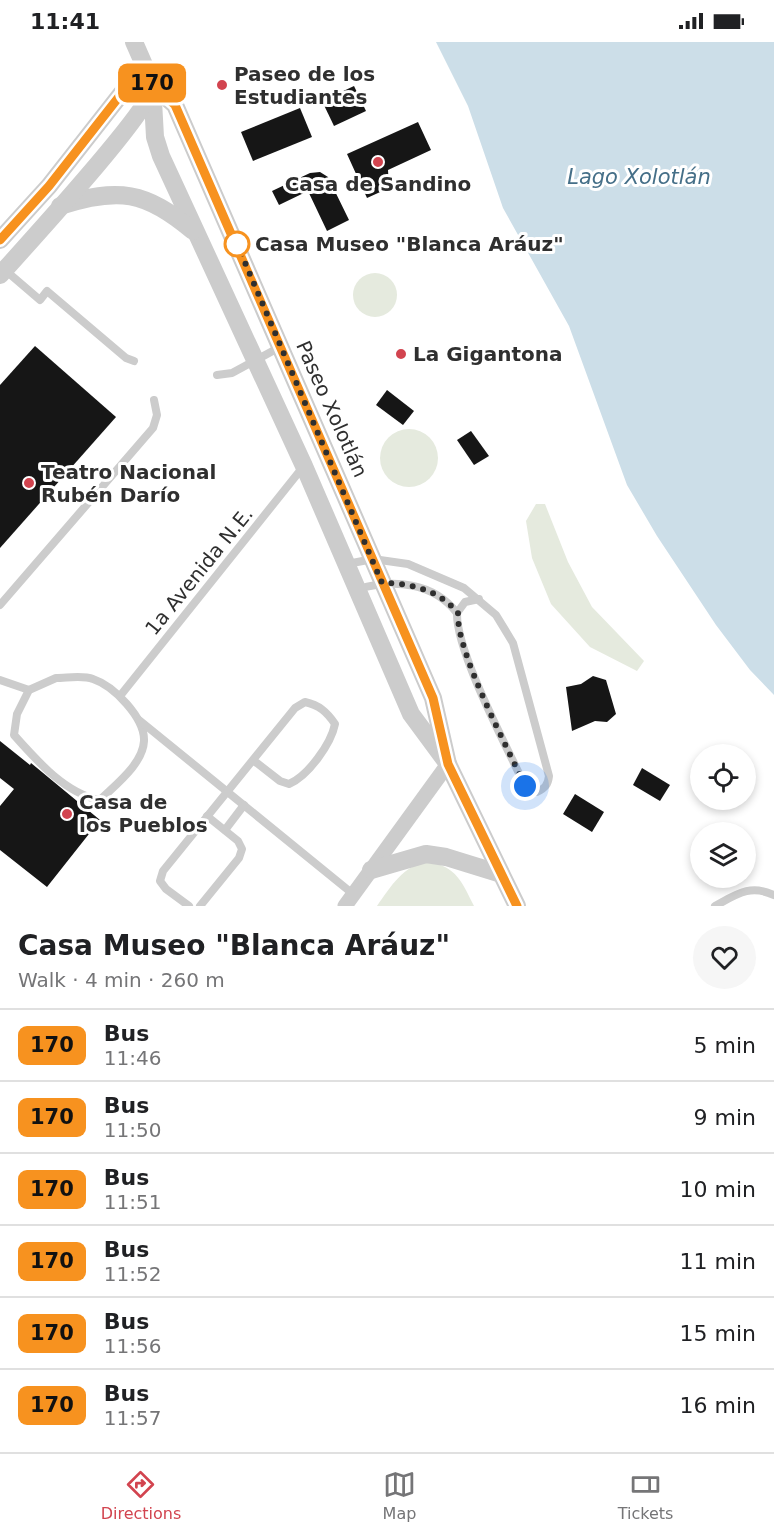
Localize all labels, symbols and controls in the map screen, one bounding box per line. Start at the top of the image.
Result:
text: 11:41 [30,9,100,34]
place label: Paseo de los Estudiantes [234,62,375,109]
line badge: 170 [118,64,186,102]
text: 170 [130,71,174,95]
marker: Paseo de los Estudiantes [215,78,229,92]
marker: Casa de Sandino [371,155,385,169]
water label: Lago Xolotlán [567,165,711,189]
place label: Casa de Sandino [285,172,471,196]
marker: Casa Museo "Blanca Aráuz" [224,231,250,257]
place label: Casa Museo "Blanca Aráuz" [255,232,564,256]
street label: Paseo Xolotlán [291,337,373,481]
place label: La Gigantona [413,342,563,366]
marker: La Gigantona [394,347,408,361]
place label: Teatro Nacional Rubén Darío [41,460,216,507]
marker: Teatro Nacional Rubén Darío [22,476,36,490]
street label: 1a Avenida N.E. [140,502,258,640]
map controls [690,744,756,888]
button: locate [690,744,756,810]
your location [510,771,540,801]
place label: Casa de los Pueblos [79,790,208,837]
marker: Casa de los Pueblos [60,807,74,821]
button: layers [690,822,756,888]
button: heart [693,926,756,989]
text: Casa Museo "Blanca Aráuz" [18,929,450,962]
text: Walk · 4 min · 260 m [18,968,225,992]
text: Bus [104,1021,149,1046]
text: 170 [30,1033,74,1057]
text: 5 min [694,1033,756,1058]
text: 11:46 [104,1046,161,1070]
text: Bus [104,1093,149,1118]
text: 170 [30,1105,74,1129]
text: 9 min [694,1105,756,1130]
text: 11:50 [104,1118,161,1142]
text: Bus [104,1165,149,1190]
text: 170 [30,1177,74,1201]
text: 10 min [680,1177,756,1202]
text: 11:51 [104,1190,161,1214]
text: Bus [104,1237,149,1262]
text: 170 [30,1249,74,1273]
text: 11 min [680,1249,756,1274]
text: 11:52 [104,1262,161,1286]
text: Bus [104,1309,149,1334]
text: 170 [30,1321,74,1345]
text: 15 min [680,1321,756,1346]
text: 11:56 [104,1334,161,1358]
text: Bus [104,1381,149,1406]
text: 170 [30,1393,74,1417]
text: 16 min [680,1393,756,1418]
text: 11:57 [104,1406,161,1430]
tab: Directions [101,1468,181,1523]
tab: Map [383,1468,416,1523]
tab: Tickets [618,1468,673,1523]

